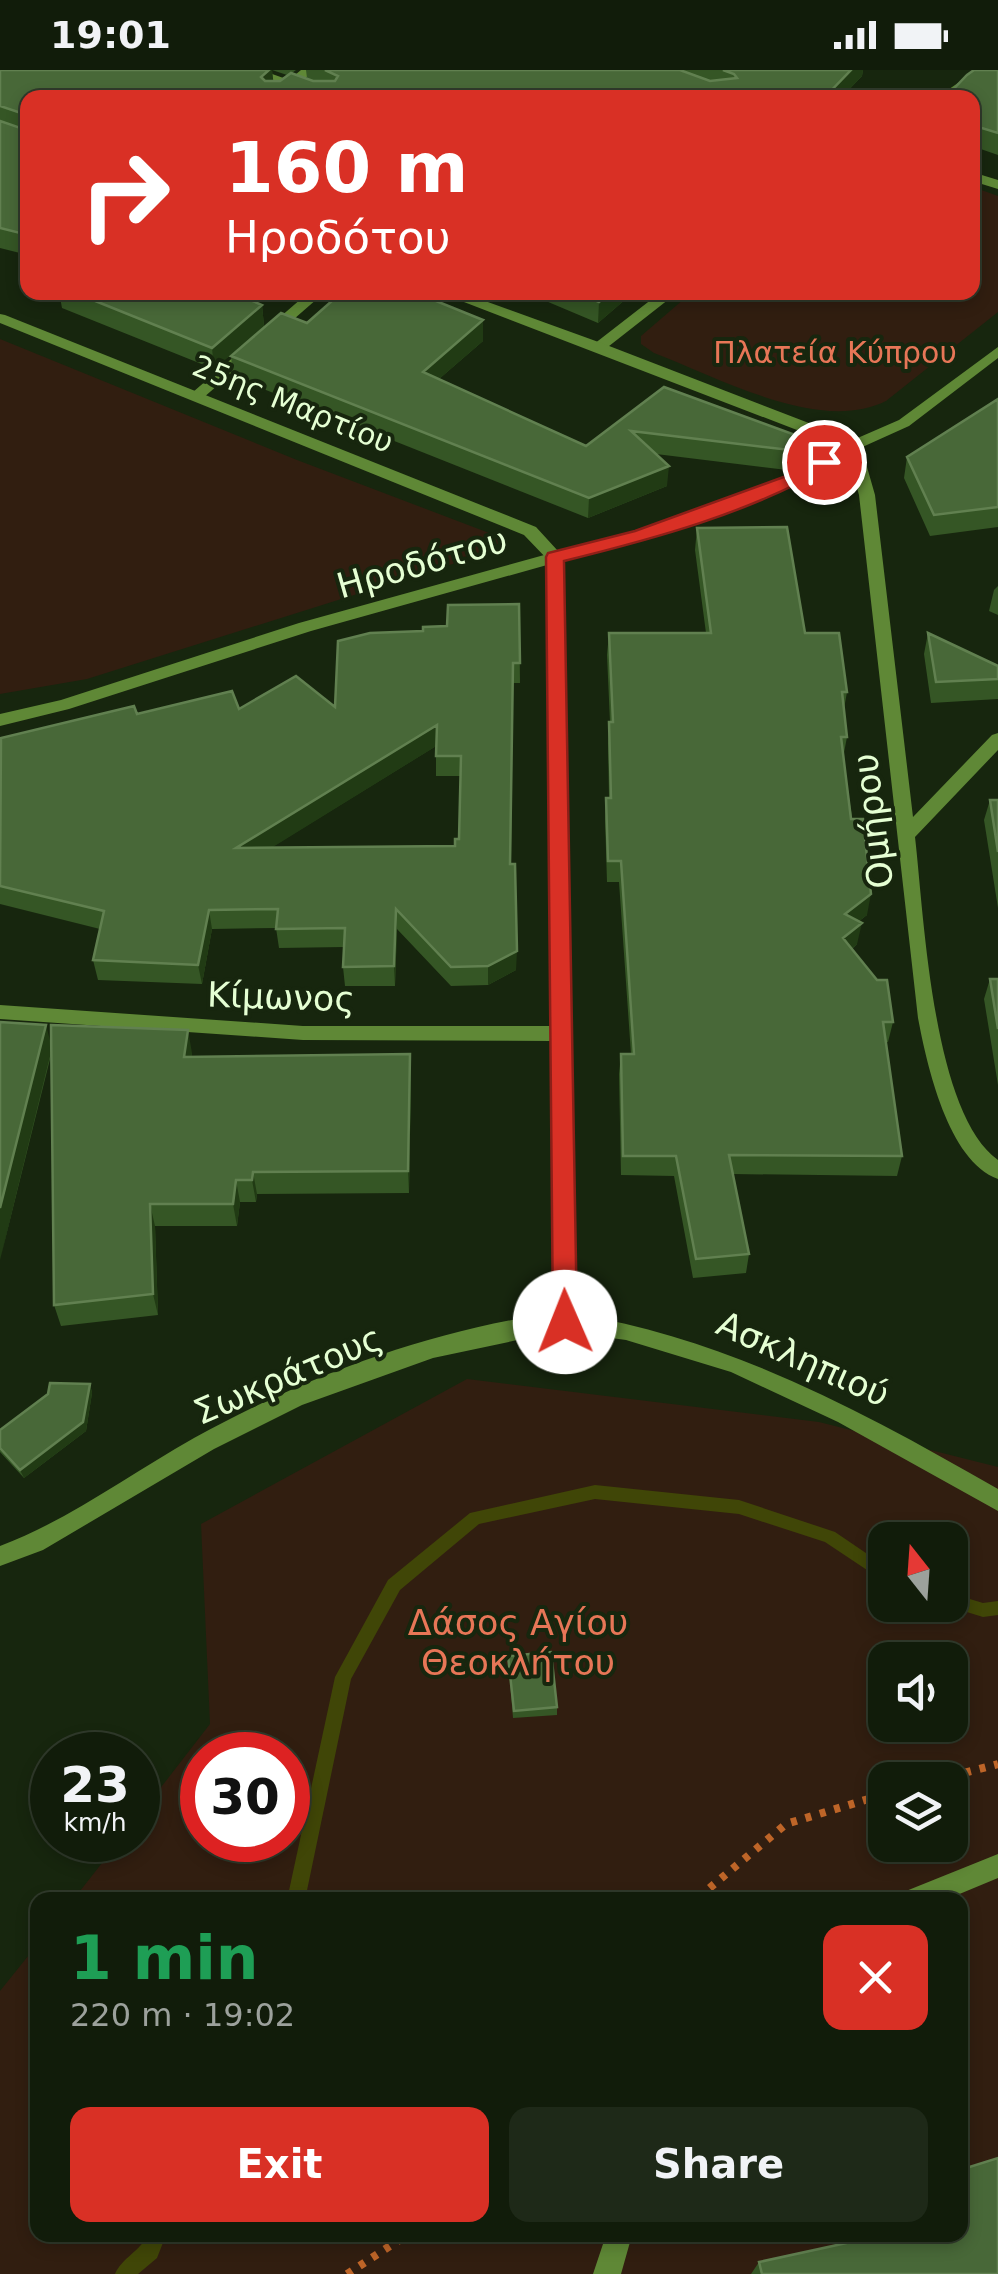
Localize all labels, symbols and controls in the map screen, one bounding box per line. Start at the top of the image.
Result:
text: 19:01 [50,13,171,57]
text: 160 m [225,127,468,209]
icon: right [60,130,190,260]
text: Ηροδότου [225,211,451,264]
park label: Πλατεία Κύπρου [713,335,957,370]
street label: 25ης Μαρτίου [188,348,398,460]
pin [782,420,867,505]
icon: arrive [797,435,852,490]
street label: Ηροδότου [332,520,512,606]
street label: Ομήρου [845,751,901,891]
street label: Κίμωνος [206,974,356,1020]
position arrow [513,1270,617,1374]
street label: Ασκληπιού [711,1303,895,1415]
street label: Σωκράτους [188,1317,388,1433]
north arrow [868,1522,968,1622]
map controls [868,1522,968,1862]
park label: Δάσος Αγίου Θεοκλήτου [408,1603,628,1683]
button: sound [868,1642,968,1742]
speed limit sign: 30 [180,1732,310,1862]
text: 23 [60,1756,130,1814]
button: layers [868,1762,968,1862]
text: km/h [63,1808,127,1837]
text: 1 min [70,1923,258,1993]
button: close [823,1925,928,2030]
text: 220 m · 19:02 [70,1996,295,2034]
button: Exit [70,2107,489,2222]
button: Share [509,2107,928,2222]

